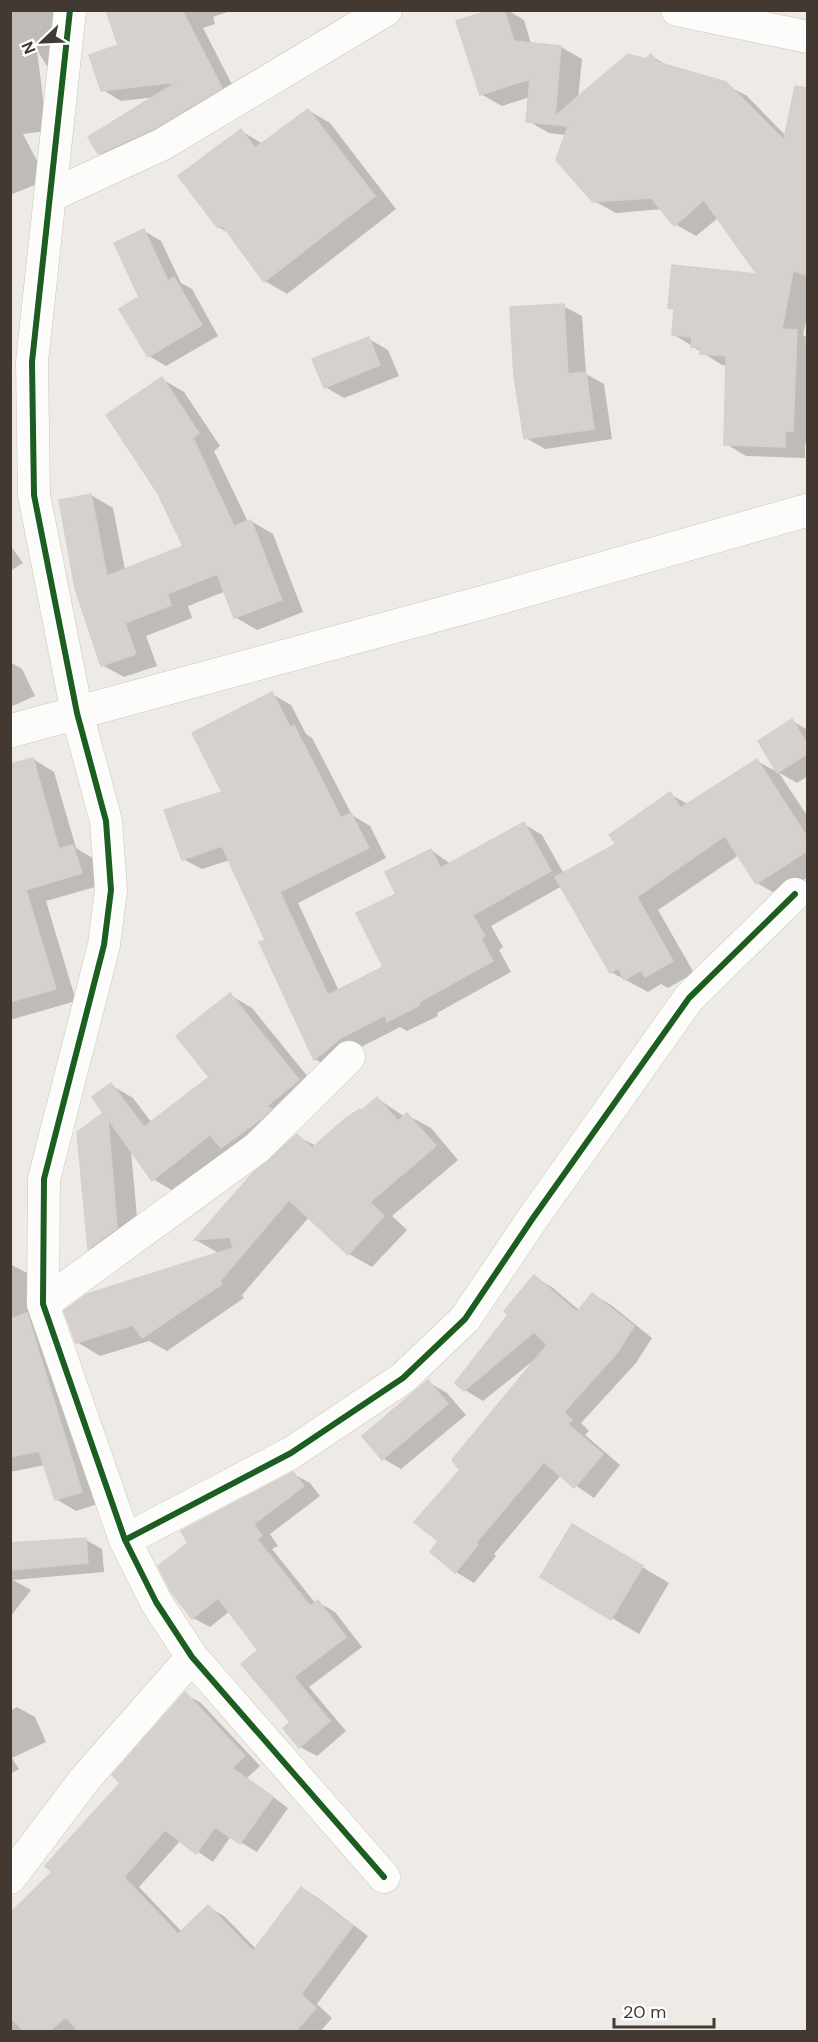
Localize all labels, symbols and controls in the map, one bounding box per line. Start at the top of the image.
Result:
north arrow [12,12,72,72]
text: N [17,38,41,57]
scale bar [614,1991,714,2029]
text: 20 m [623,2000,666,2024]

